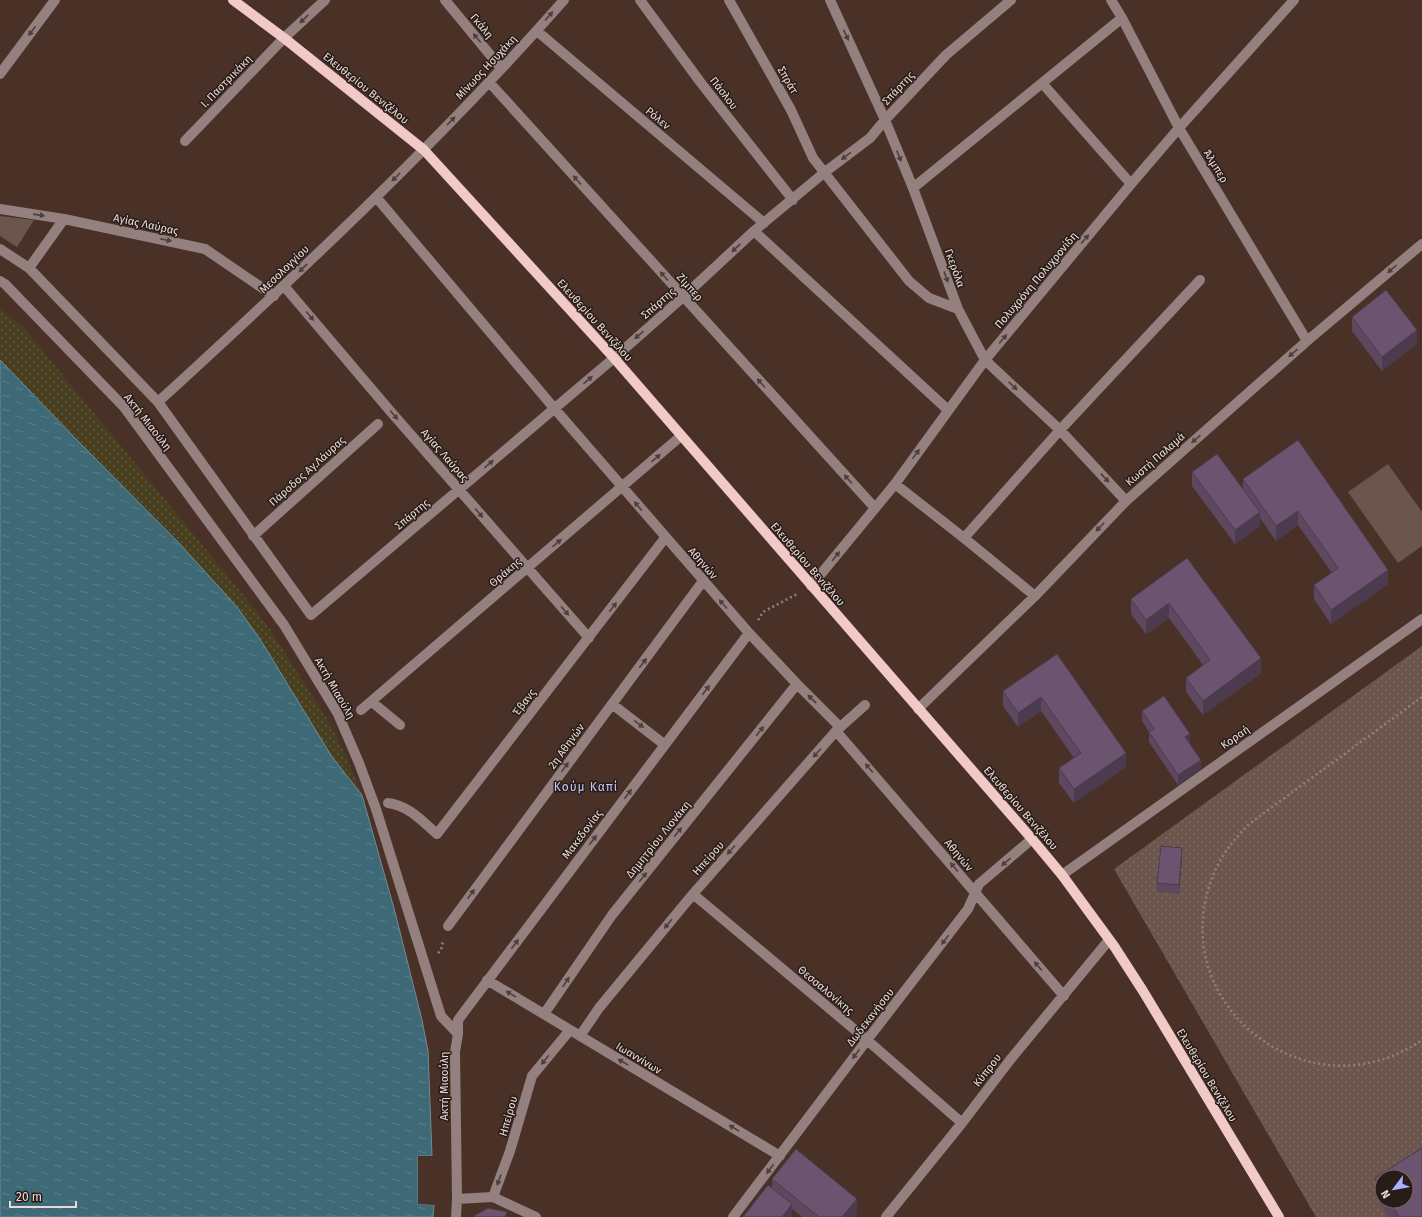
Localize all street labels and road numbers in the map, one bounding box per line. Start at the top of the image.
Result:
street label: Γκάλη [467,11,496,42]
street label: Μίνωος Ησυχάκη [453,32,520,102]
street label: Ελευθερίου Βενιζέλου [320,50,411,127]
street label: Ι. Παστρικάκη [198,52,255,110]
street label: Σπράτ [775,64,801,96]
street label: Σπάρτης [880,69,917,108]
street label: Πάσλου [707,74,740,112]
street label: Ρόλεν [643,104,673,133]
street label: Άλμπερ [1201,147,1231,185]
street label: Αγίας Λαύρας [112,211,180,238]
street label: Πολυχρόνη Πολυχρονίδη [992,229,1081,331]
street label: Μεσολογγίου [257,242,312,296]
street label: Γκερόλα [942,247,968,290]
street label: Ζίμπερ [674,271,706,304]
street label: Ελευθερίου Βενιζέλου [554,276,635,364]
street label: Σπάρτης [639,285,678,322]
street label: Ακτή Μιαούλη [121,391,174,454]
street label: Αγίας Λαύρας [418,426,471,485]
street label: Κωστή Παλαμά [1123,430,1188,489]
street label: Πάροδος Αγ.Λάυρας [267,434,348,509]
street label: Σπάρτης [392,496,432,533]
street label: Ελευθερίου Βενιζέλου [768,520,847,609]
street label: Αθηνών [685,545,720,583]
street label: Θράκης [487,555,524,590]
street label: Ακτή Μιαούλη [312,655,357,721]
street label: Έβανς [510,686,539,718]
street label: 2η Αθηνών [546,720,588,772]
street label: Κοραή [1218,723,1252,752]
street label: Ελευθερίου Βενιζέλου [981,764,1060,853]
street label: Δημητρίου Λιονάκη [623,798,694,881]
street label: Μακεδονίας [560,807,605,862]
street label: Αθηνών [941,837,976,875]
street label: Ηπείρου [690,839,727,878]
street label: Θεσσαλονίκης [795,963,856,1018]
street label: Δωδεκανήσου [844,986,897,1049]
street label: Ελευθερίου Βενιζέλου [1174,1026,1240,1124]
street label: Ιωαννίνων [614,1040,665,1078]
street label: Ακτή Μιαούλη [438,1051,451,1121]
street label: Κύπρου [971,1051,1004,1089]
street label: Ηπείρου [497,1094,520,1138]

